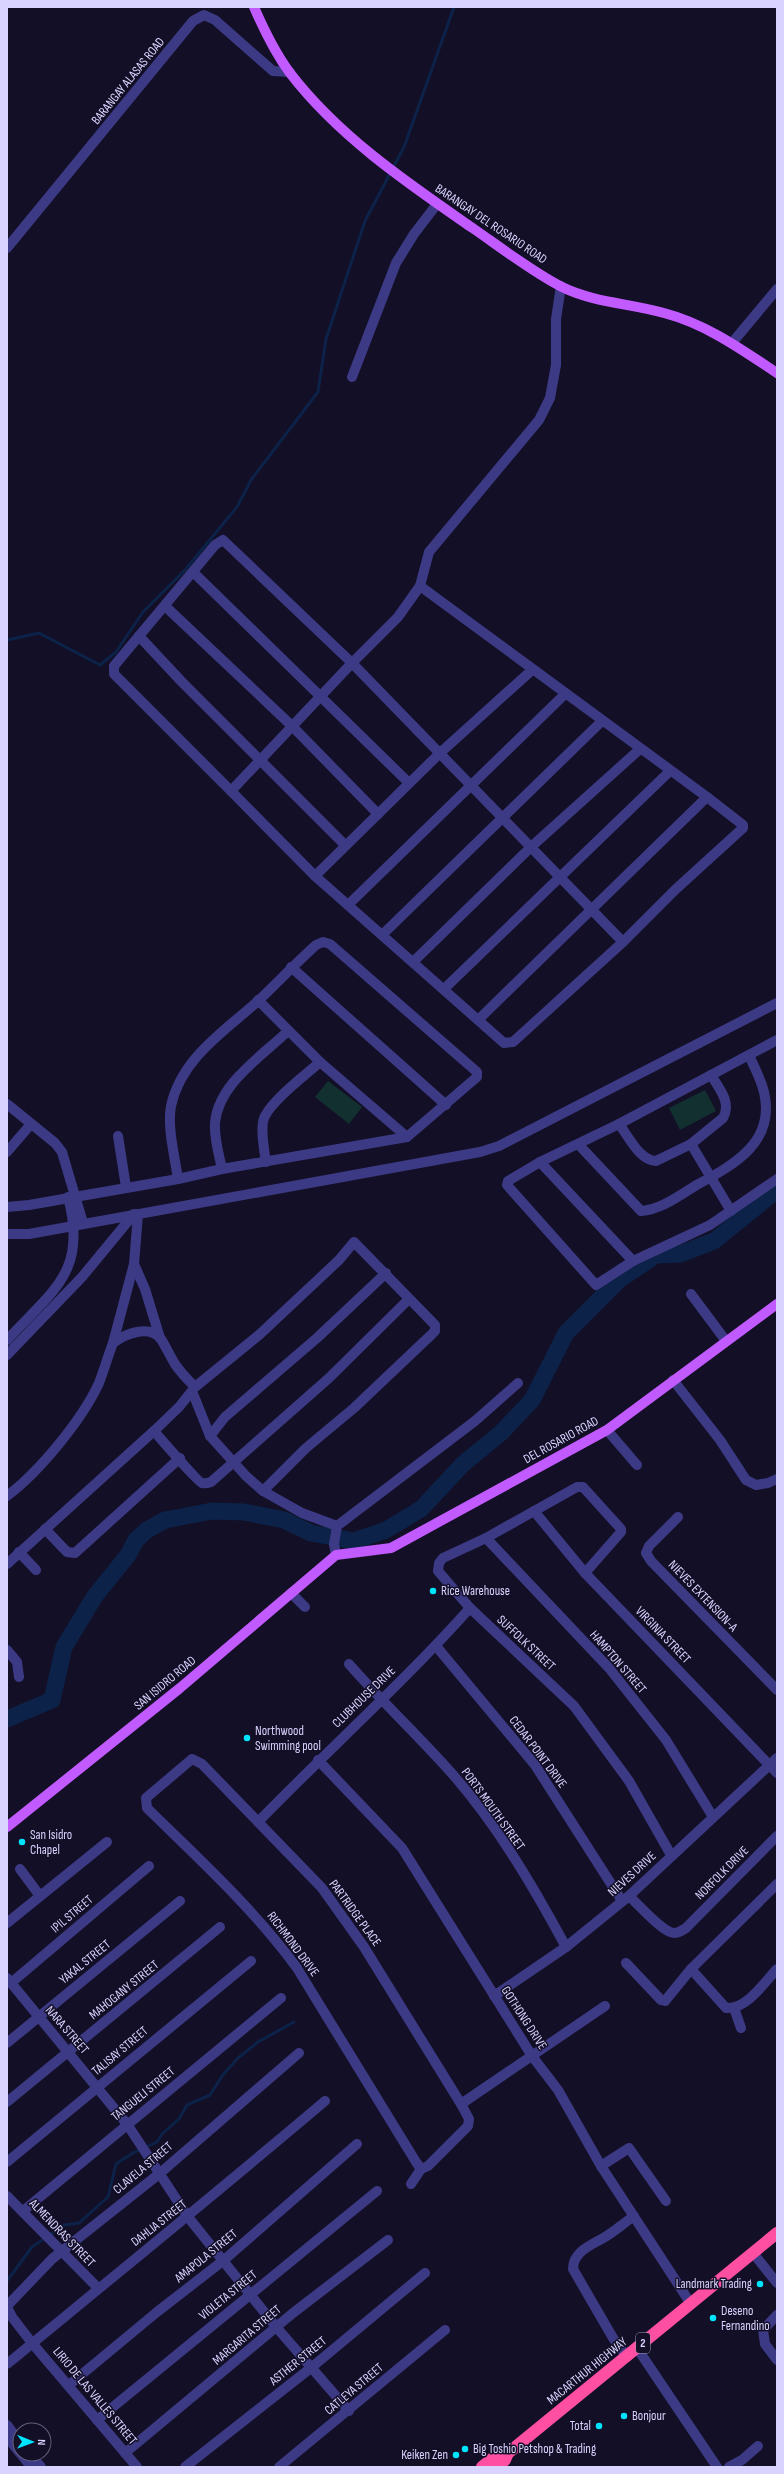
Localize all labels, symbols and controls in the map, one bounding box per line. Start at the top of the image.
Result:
street label: BARANGAY ALASAS ROAD [88,34,168,128]
street label: BARANGAY DEL ROSARIO ROAD [432,181,550,267]
street label: DEL ROSARIO ROAD [521,1413,601,1467]
street label: NIEVES EXTENSION-A [665,1557,741,1635]
place label: Rice Warehouse [441,1583,510,1599]
marker: Rice Warehouse [428,1586,438,1596]
street label: VIRGINIA STREET [632,1603,694,1667]
street label: SUFFOLK STREET [493,1612,559,1674]
street label: HAMPTON STREET [586,1627,650,1697]
street label: SAN ISIDRO ROAD [131,1653,199,1713]
street label: CLUBHOUSE DRIVE [329,1663,399,1731]
street label: CEDAR POINT DRIVE [506,1713,570,1791]
place label: Northwood Swimming pool [255,1723,321,1754]
marker: Northwood Swimming pool [242,1733,252,1743]
street label: PORTS MOUTH STREET [458,1765,528,1853]
place label: San Isidro Chapel [30,1827,72,1858]
marker: San Isidro Chapel [17,1837,27,1847]
street label: NORFOLK DRIVE [692,1843,752,1903]
street label: NIEVES DRIVE [604,1848,660,1900]
street label: PARTRIDGE PLACE [325,1877,385,1949]
street label: IPIL STREET [48,1892,96,1936]
street label: RICHMOND DRIVE [263,1908,323,1980]
street label: YAKAL STREET [56,1936,114,1988]
street label: MAHOGANY STREET [86,1957,162,2023]
street label: GOTHONG DRIVE [498,1983,550,2053]
street label: NARA STREET [42,2003,92,2057]
street label: TALISAY STREET [89,2023,151,2079]
street label: TANGUELI STREET [108,2063,178,2125]
street label: CLAVELA STREET [110,2138,176,2198]
street label: ALMENDRAS STREET [25,2195,98,2270]
street label: DAHLIA STREET [128,2196,190,2250]
street label: AMAPOLA STREET [171,2226,241,2287]
street label: VIOLETA STREET [196,2267,260,2323]
place label: Landmark Trading [676,2276,752,2292]
marker: Landmark Trading [755,2279,765,2289]
street label: MARGARITA STREET [209,2302,285,2368]
place label: Deseno Fernandino [721,2303,770,2334]
marker: Deseno Fernandino [708,2313,718,2323]
street label: ASTHER STREET [265,2333,330,2390]
road number: 2 [636,2333,650,2353]
street label: MACARTHUR HIGHWAY [544,2334,631,2408]
street label: LIRIO DE LAS VALLES STREET [49,2344,141,2448]
street label: CATLEYA STREET [321,2360,387,2418]
place label: Bonjour [632,2408,666,2424]
marker: Bonjour [619,2411,629,2421]
place label: Total [570,2418,591,2434]
marker: Total [594,2421,604,2431]
north arrow [12,2422,52,2462]
text: N [35,2439,48,2445]
place label: Big Toshio Petshop & Trading [473,2441,596,2457]
marker: Big Toshio Petshop & Trading [460,2444,470,2454]
place label: Keiken Zen [401,2447,448,2463]
marker: Keiken Zen [451,2450,461,2460]

